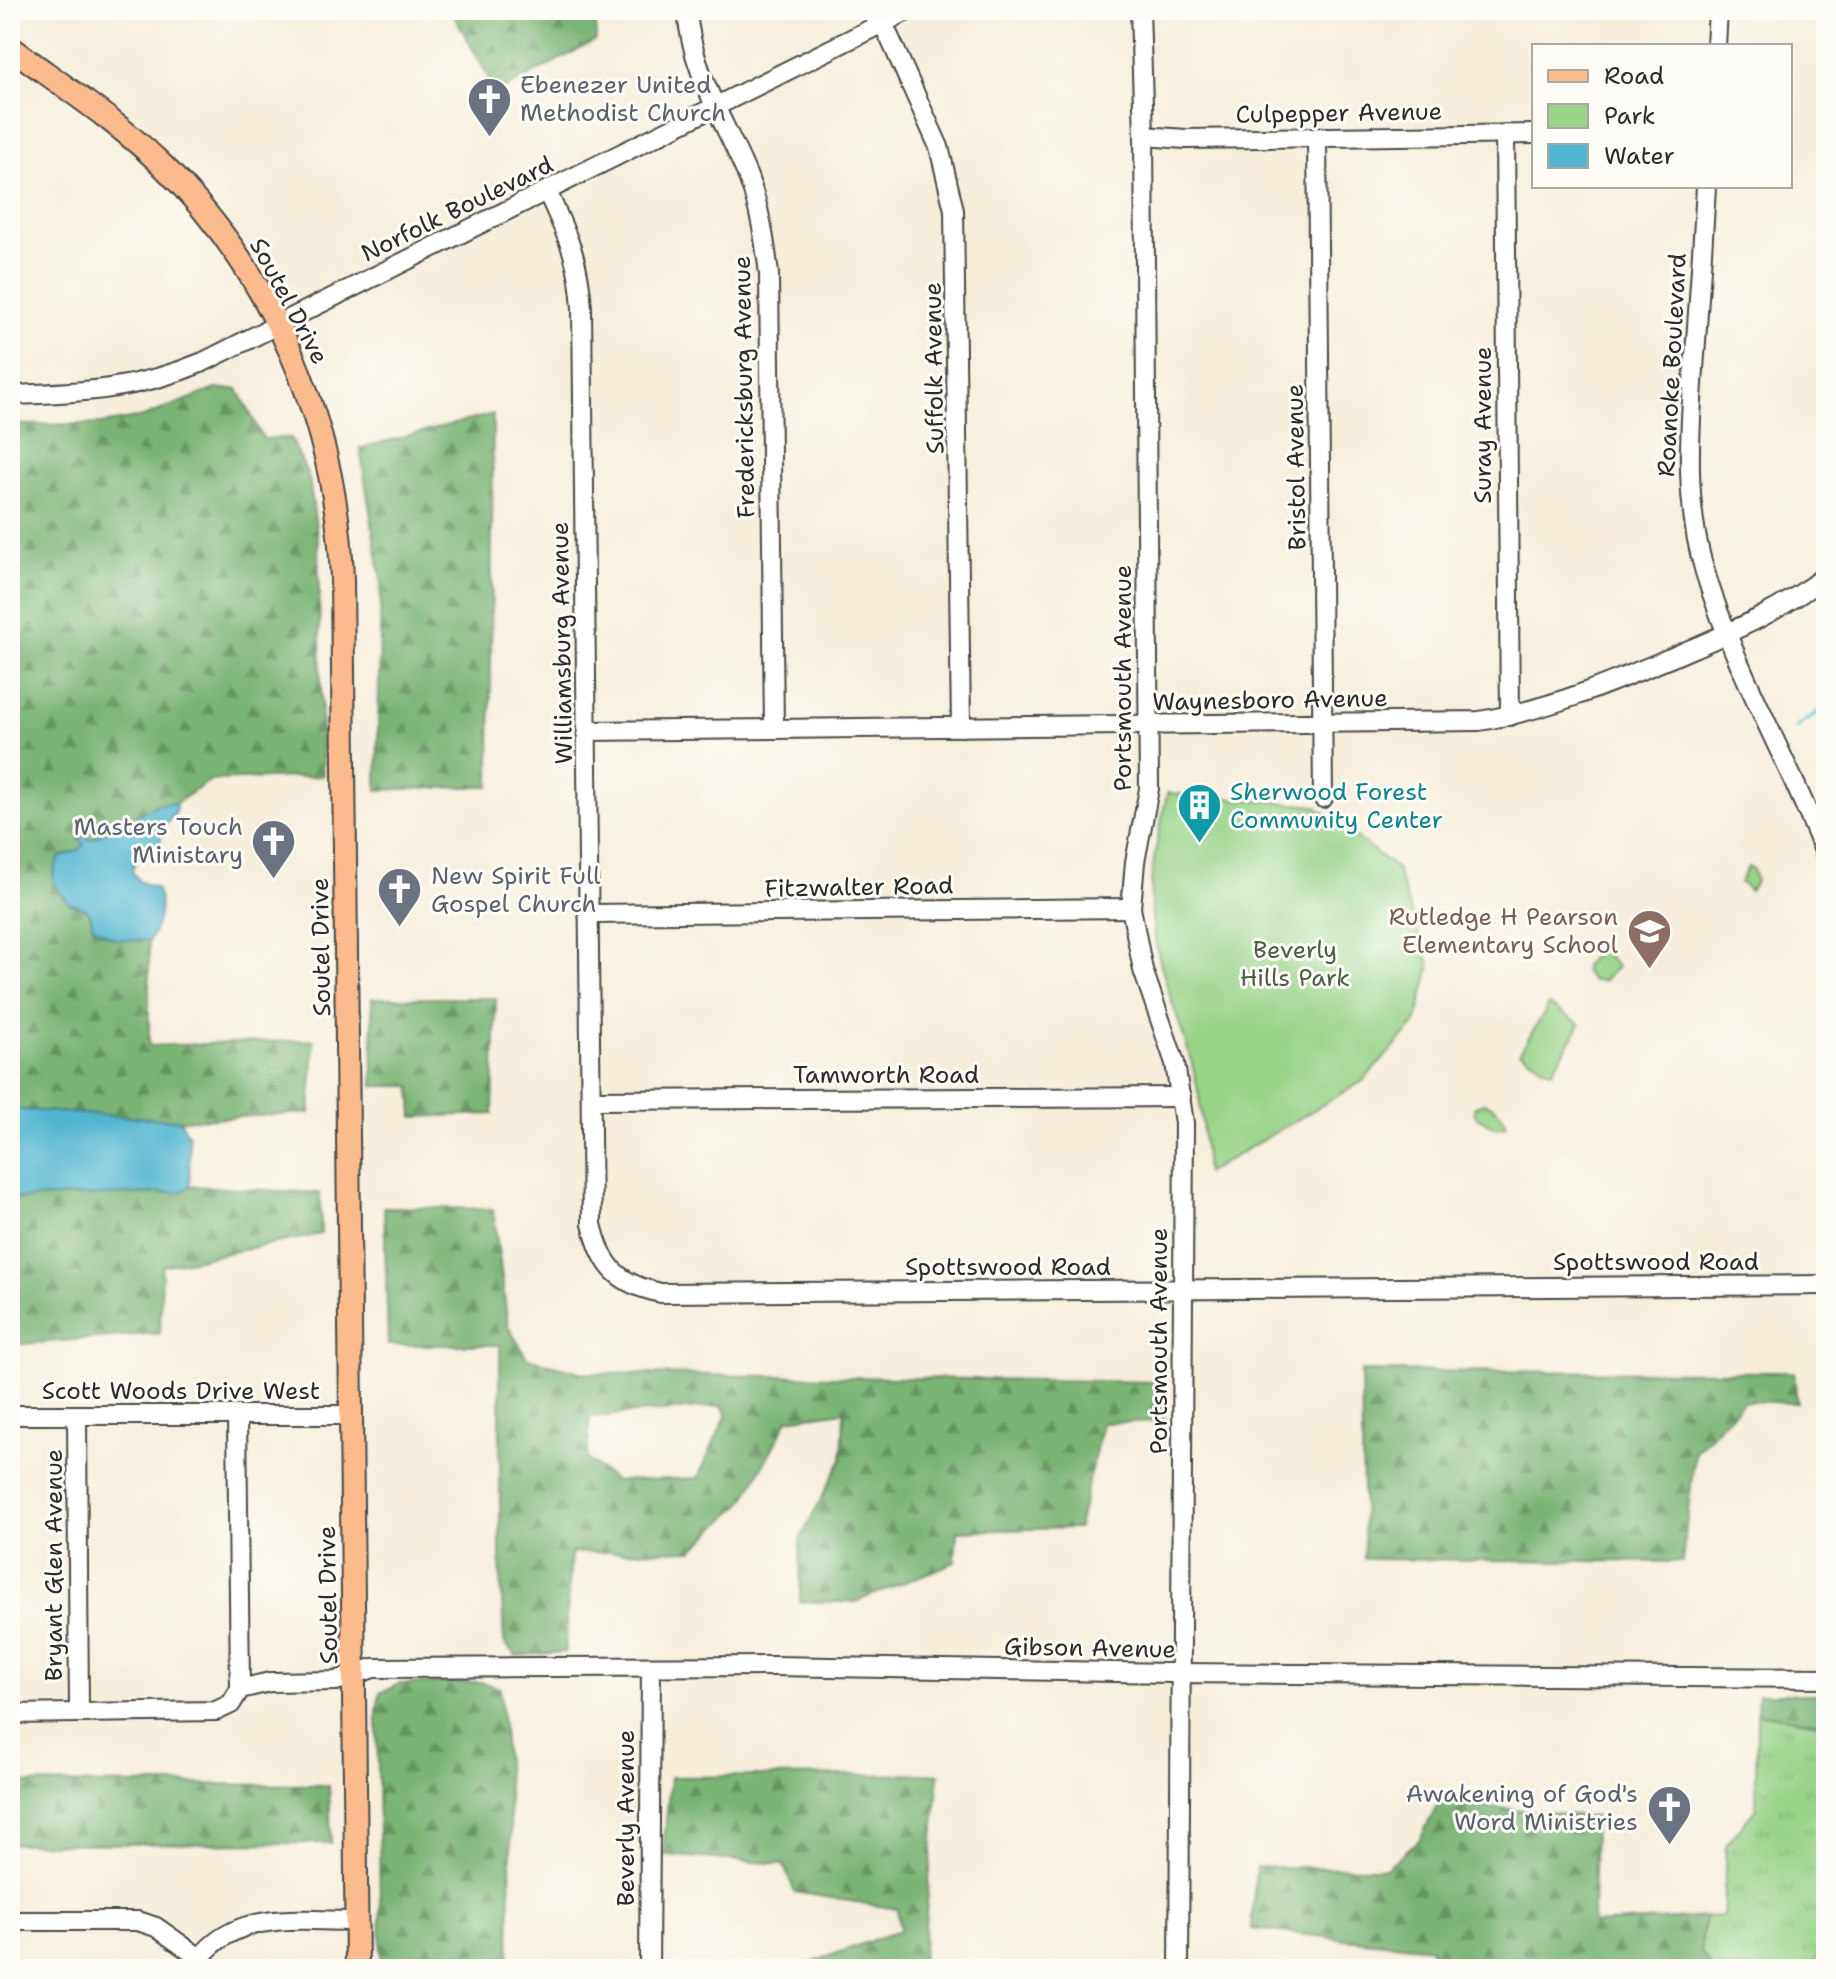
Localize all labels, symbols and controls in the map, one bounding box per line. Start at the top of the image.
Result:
legend [1532,44,1792,188]
text: Road [1604,60,1664,92]
place label: Ebenezer United Methodist Church [520,69,726,129]
church icon: Ebenezer United Methodist Church [465,75,513,138]
street label: Culpepper Avenue [1235,95,1443,131]
text: Park [1604,100,1656,132]
text: Water [1604,140,1675,172]
street label: Norfolk Boulevard [356,149,558,269]
street label: Soutel Drive [242,232,336,370]
street label: Roanoke Boulevard [1650,252,1694,478]
street label: Fredericksburg Avenue [726,255,762,519]
street label: Suffolk Avenue [917,282,951,454]
street label: Suray Avenue [1467,346,1499,504]
street label: Bristol Avenue [1279,383,1313,551]
street label: Williamsburg Avenue [544,521,580,765]
street label: Portsmouth Avenue [1107,565,1139,791]
street label: Waynesboro Avenue [1152,682,1388,718]
place label: Sherwood Forest Community Center [1230,776,1443,836]
building icon: Sherwood Forest Community Center [1175,782,1223,845]
place label: Masters Touch Ministary [73,811,243,871]
church icon: Masters Touch Ministary [250,817,298,880]
place label: New Spirit Full Gospel Church [431,860,601,920]
church icon: New Spirit Full Gospel Church [376,866,424,929]
street label: Fitzwalter Road [764,869,954,905]
street label: Soutel Drive [304,877,338,1017]
place label: Rutledge H Pearson Elementary School [1389,901,1619,961]
school or university icon: Rutledge H Pearson Elementary School [1625,907,1673,970]
park label: Beverly Hills Park [1240,934,1350,994]
street label: Tamworth Road [793,1059,979,1091]
street label: Portsmouth Avenue [1143,1228,1175,1454]
street label: Spottswood Road [1553,1246,1759,1278]
street label: Spottswood Road [905,1251,1111,1283]
street label: Scott Woods Drive West [42,1375,320,1407]
street label: Bryant Glen Avenue [38,1449,70,1681]
street label: Soutel Drive [311,1525,345,1665]
street label: Gibson Avenue [1004,1631,1176,1665]
street label: Beverly Avenue [610,1730,642,1906]
place label: Awakening of God's Word Ministries [1406,1778,1638,1838]
church icon: Awakening of God's Word Ministries [1645,1784,1693,1847]

